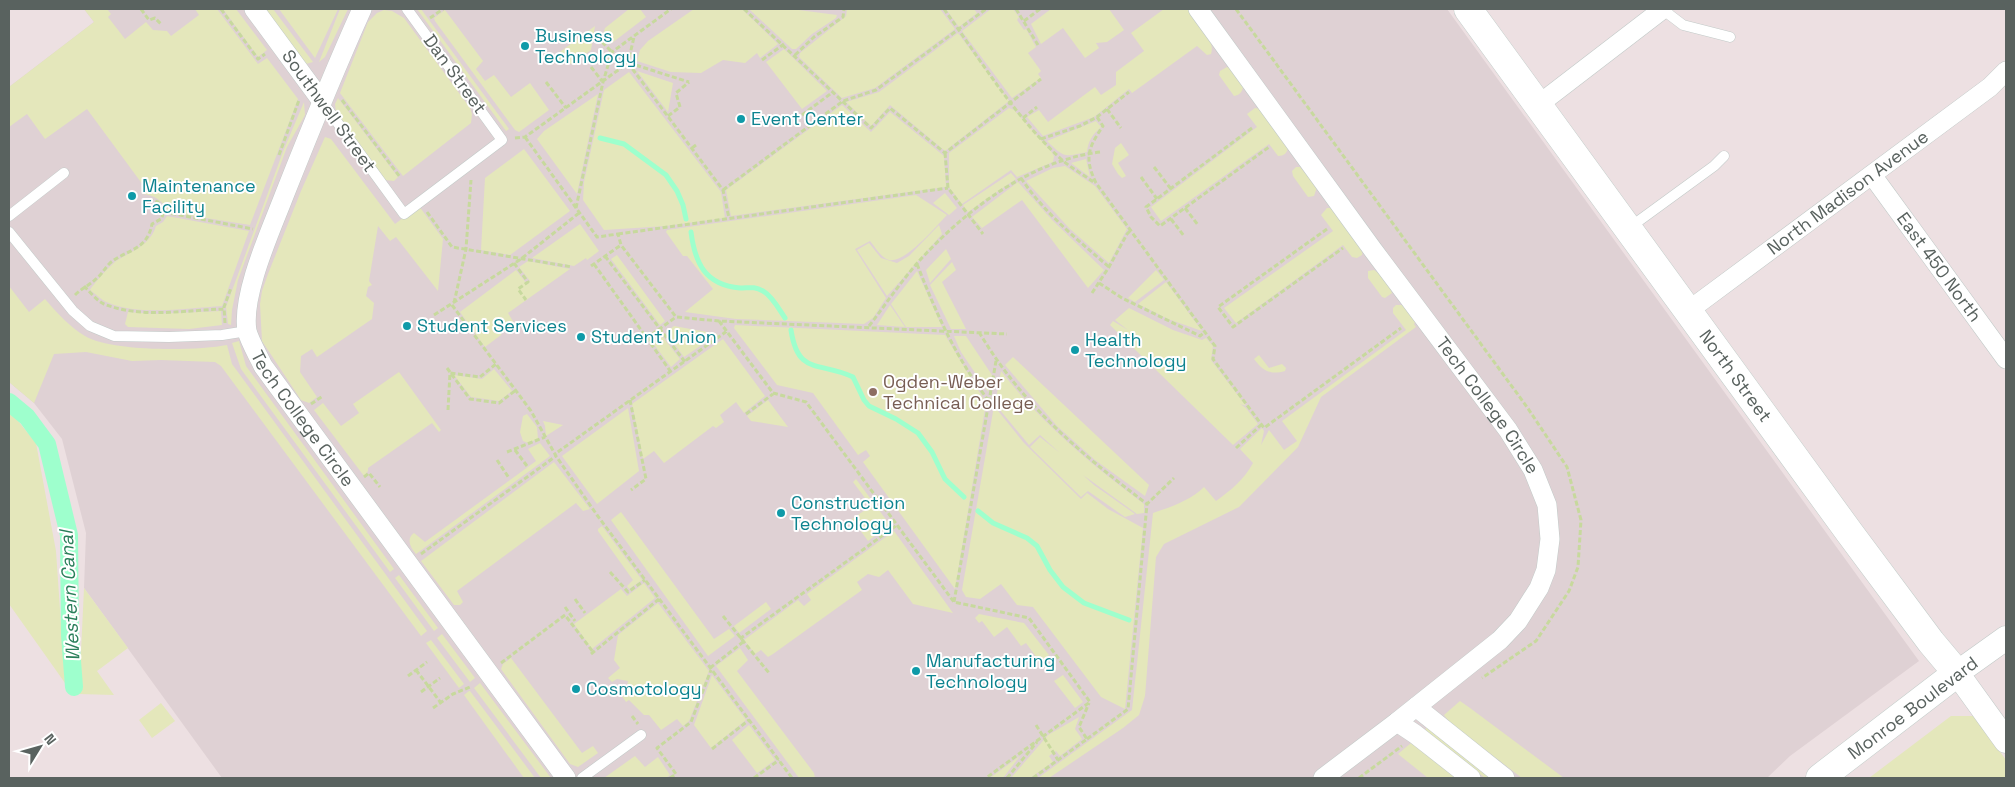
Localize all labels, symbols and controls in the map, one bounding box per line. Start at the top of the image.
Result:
place label: Business Technology [535,24,637,68]
street label: Dan Street [419,29,492,118]
marker: Business Technology [519,40,531,52]
street label: Southwell Street [277,45,382,176]
place label: Event Center [751,107,863,130]
marker: Event Center [735,113,747,125]
street label: North Madison Avenue [1762,125,1933,259]
place label: Maintenance Facility [142,174,256,218]
marker: Maintenance Facility [126,190,138,202]
street label: East 450 North [1892,208,1987,326]
place label: Student Services [417,314,567,337]
marker: Student Services [401,320,413,332]
place label: Student Union [591,325,717,348]
street label: North Street [1694,325,1777,426]
place label: Health Technology [1085,328,1187,372]
marker: Student Union [575,331,587,343]
street label: Tech College Circle [1431,332,1545,478]
marker: Health Technology [1069,344,1081,356]
street label: Tech College Circle [246,346,360,491]
place label: Ogden-Weber Technical College [883,370,1034,414]
marker: Ogden-Weber Technical College [867,386,879,398]
place label: Construction Technology [791,491,905,535]
marker: Construction Technology [775,507,787,519]
water label: Western Canal [53,528,85,662]
place label: Manufacturing Technology [926,649,1055,693]
street label: Monroe Boulevard [1843,651,1982,764]
marker: Manufacturing Technology [910,665,922,677]
place label: Cosmotology [586,677,702,700]
marker: Cosmotology [570,683,582,695]
north arrow [15,722,65,772]
text: N [40,730,60,748]

